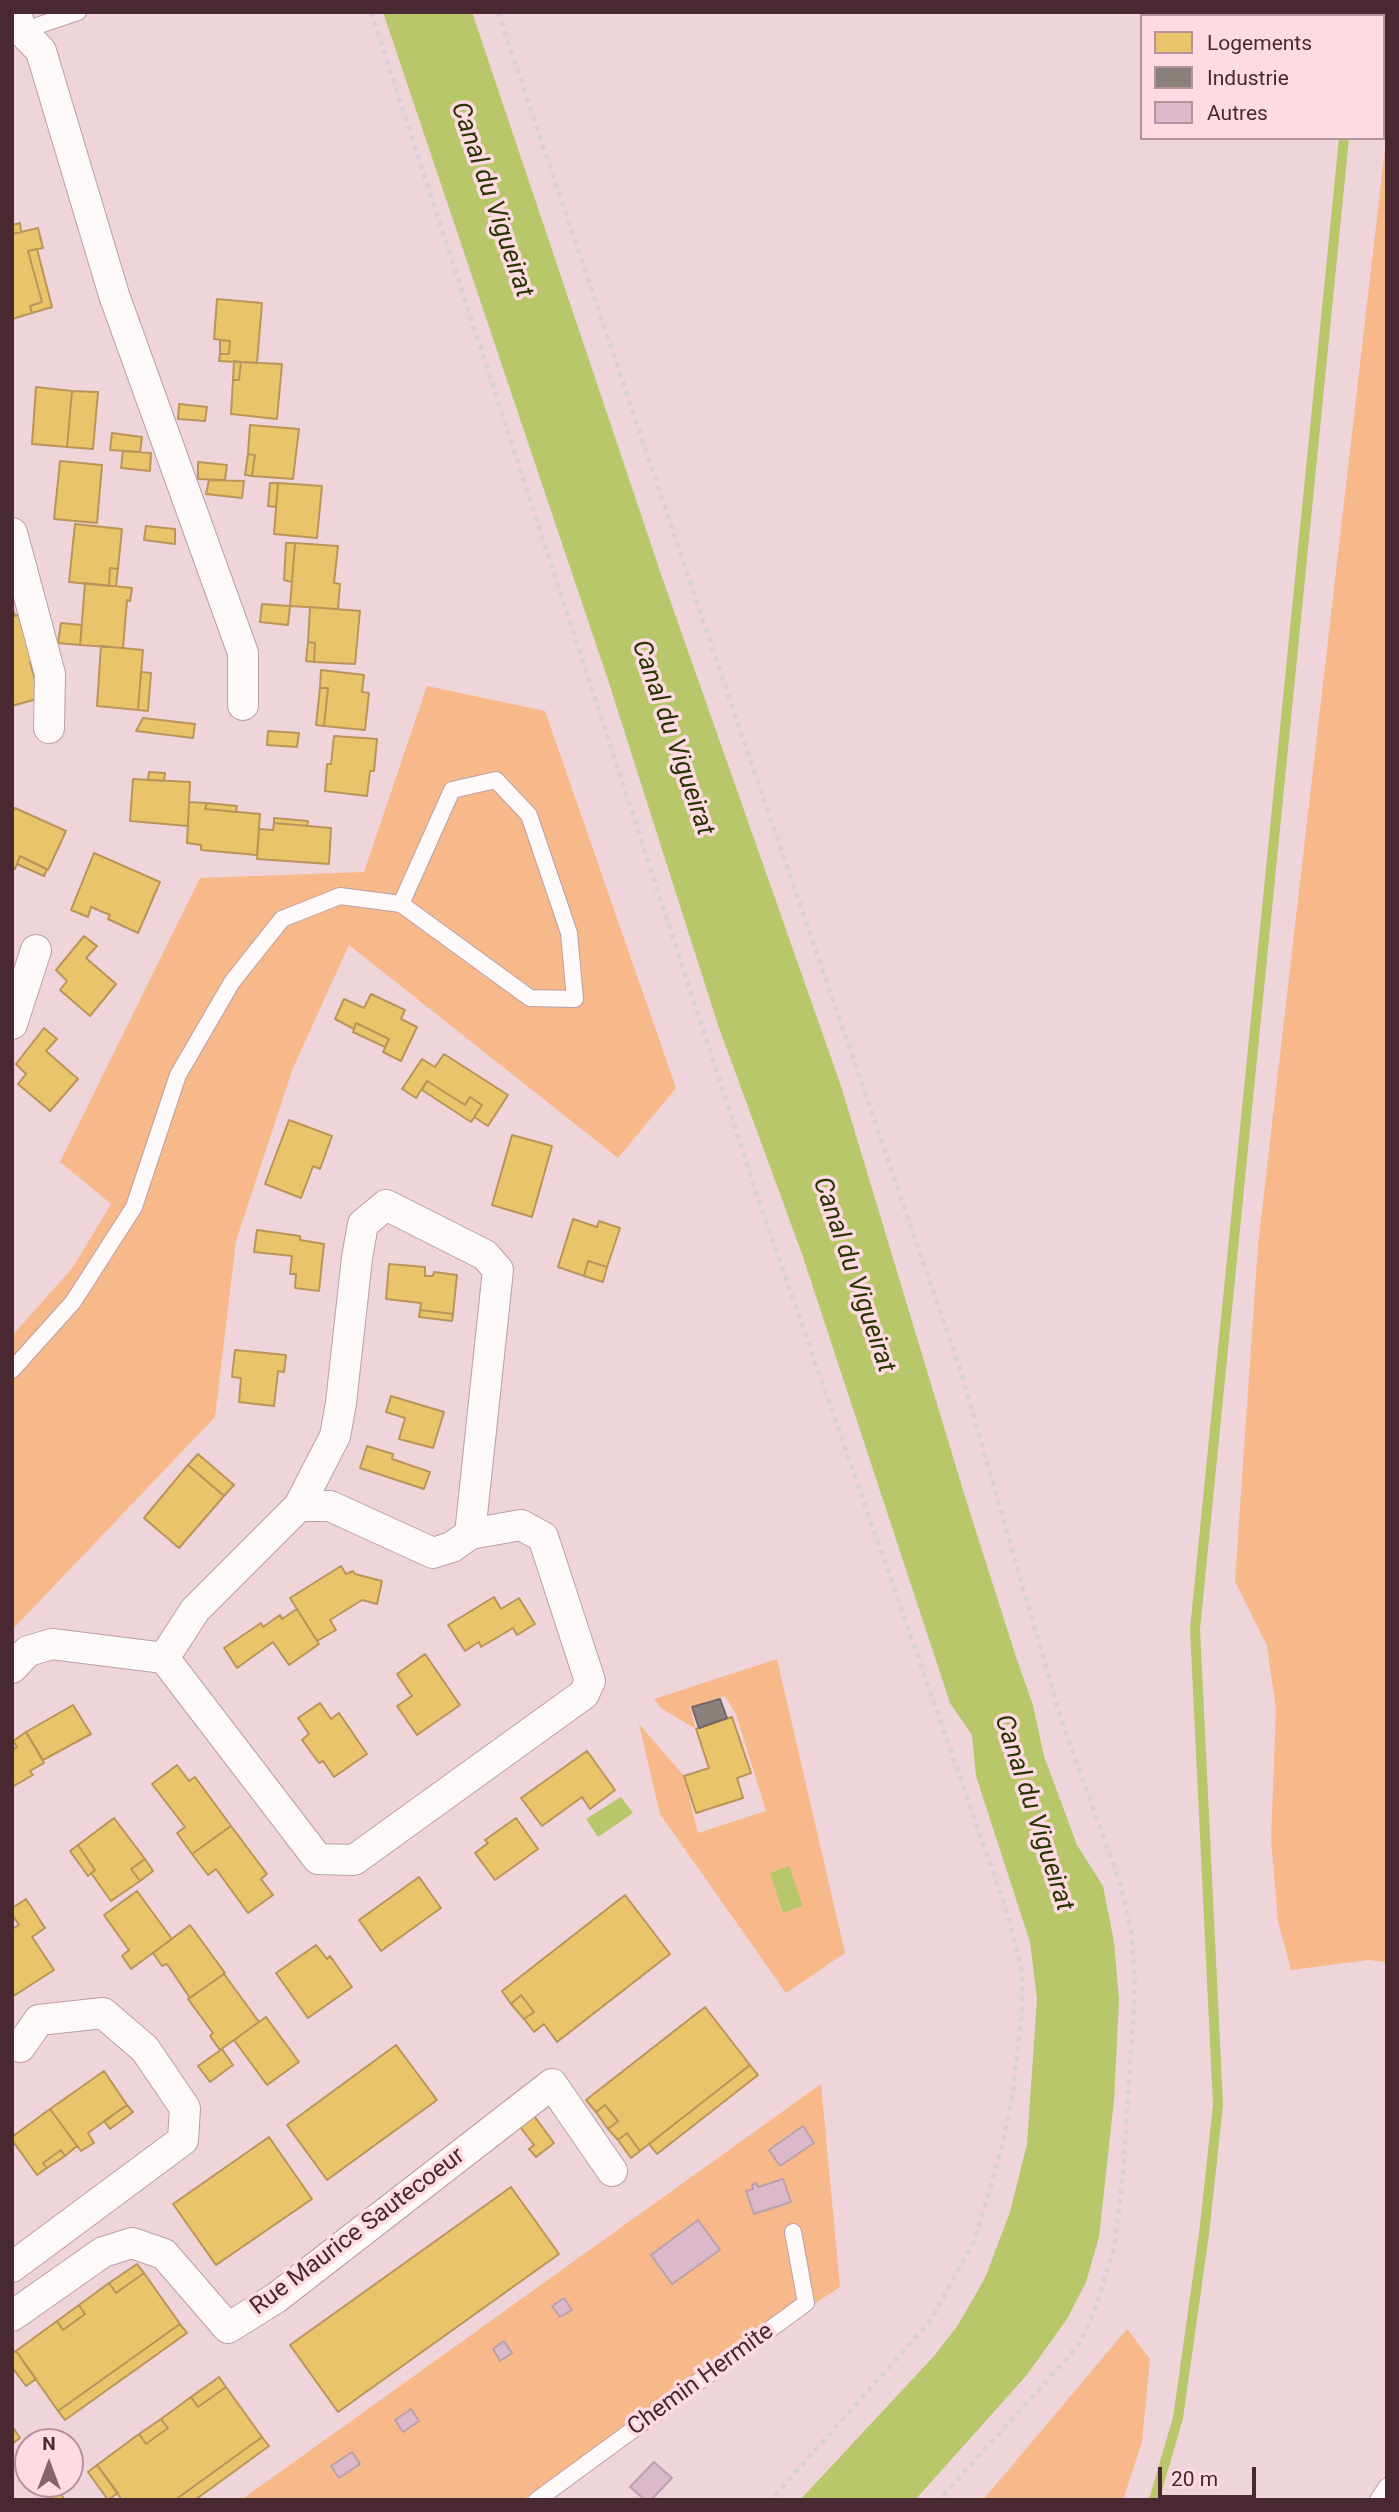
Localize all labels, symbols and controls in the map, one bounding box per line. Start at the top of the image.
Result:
legend [1140,14,1385,140]
text: Logements [1207,31,1312,55]
text: Industrie [1207,66,1289,90]
water label: Canal du Vigueirat [443,98,539,302]
text: Autres [1207,101,1268,125]
water label: Canal du Vigueirat [624,636,720,840]
water label: Canal du Vigueirat [805,1173,901,1377]
water label: Canal du Vigueirat [987,1711,1079,1915]
street label: Rue Maurice Sautecoeur [245,2142,471,2322]
street label: Chemin Hermite [623,2317,779,2443]
north arrow [14,2428,84,2498]
text: N [42,2432,56,2455]
scale bar [1161,2452,1259,2496]
text: 20 m [1171,2467,1218,2491]

